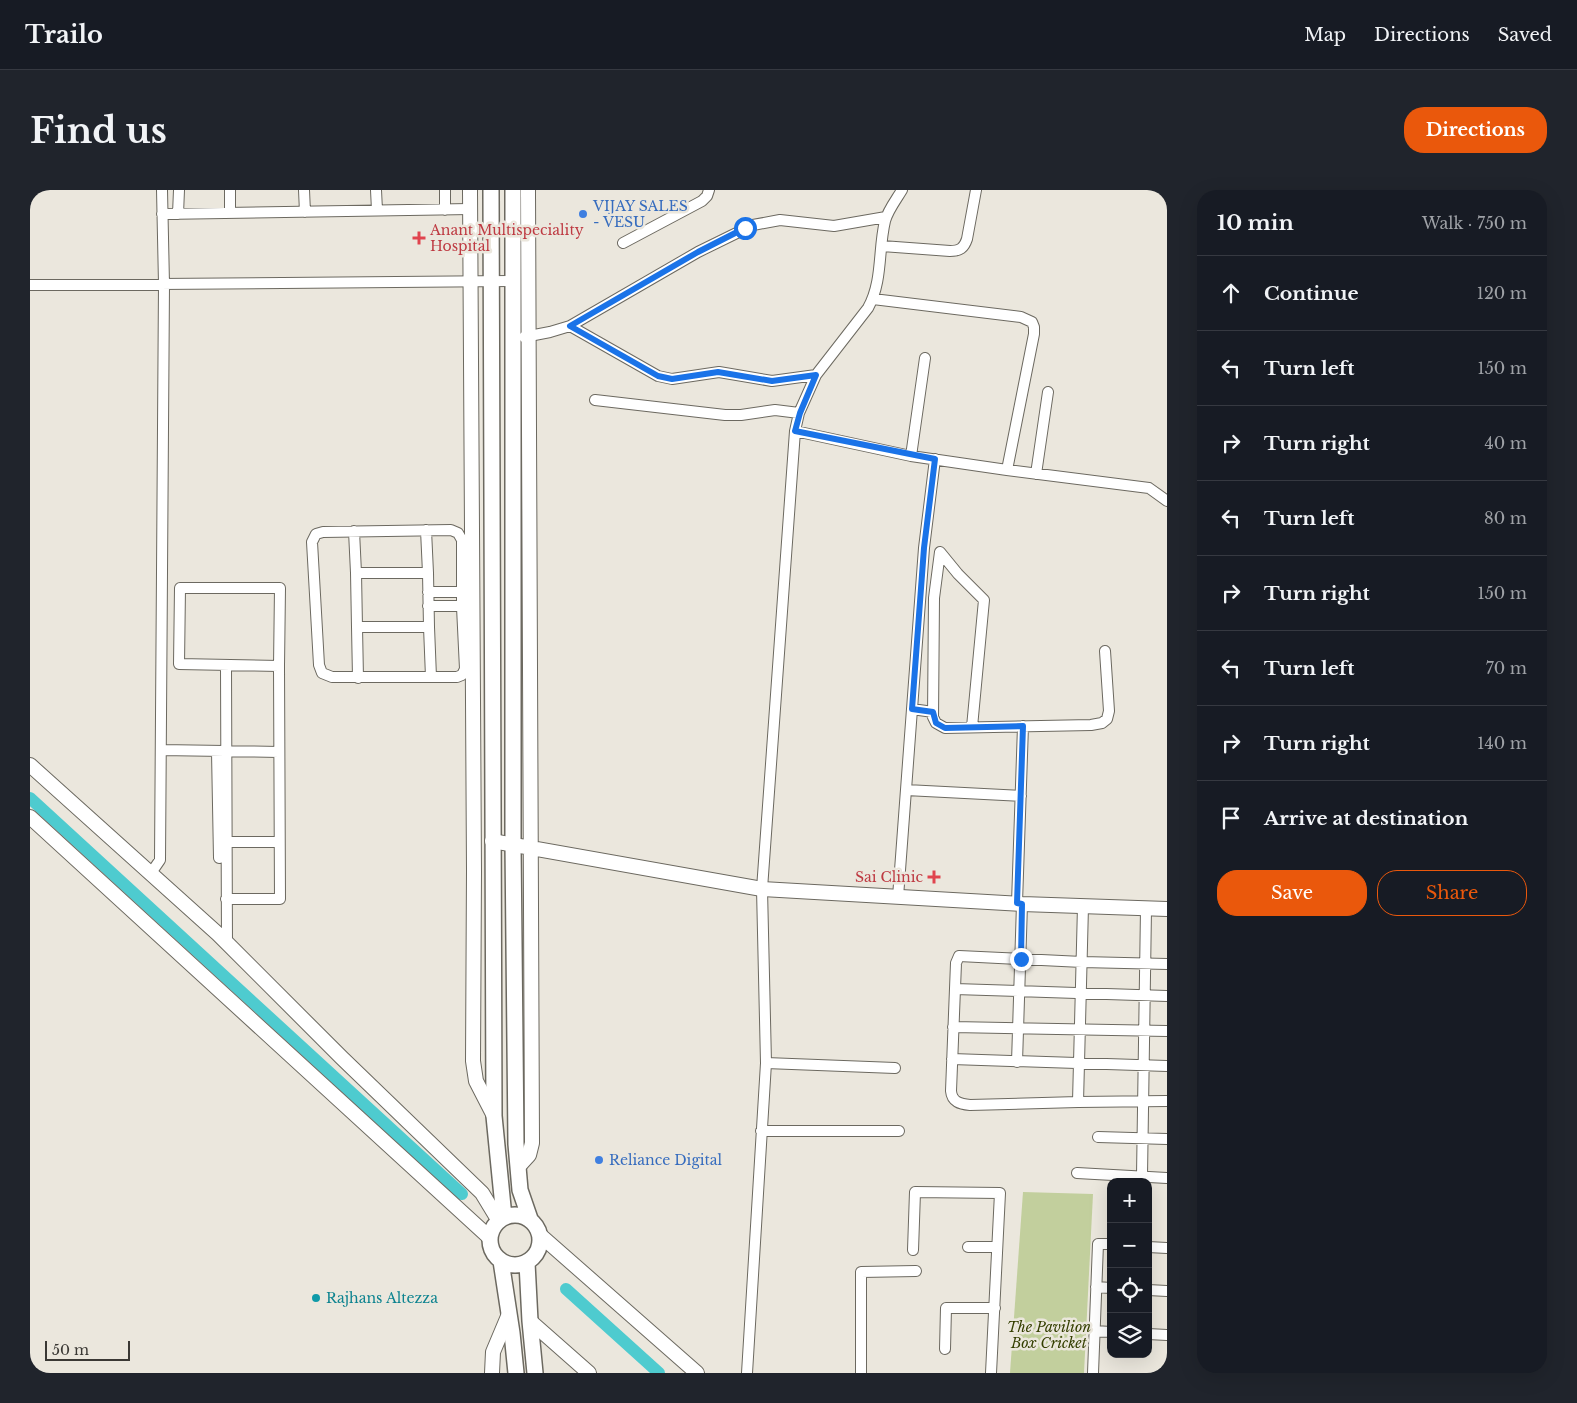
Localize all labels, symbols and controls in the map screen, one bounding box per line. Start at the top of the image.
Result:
text: Trailo [25,20,103,49]
text: Map [1304,24,1346,46]
text: Directions [1374,24,1470,46]
text: Saved [1498,24,1552,46]
button: Directions [1404,107,1547,153]
text: Find us [30,109,167,152]
place label: VIJAY SALES - VESU [592,197,688,231]
marker: VIJAY SALES - VESU [577,208,589,220]
text: 10 min [1217,210,1294,236]
text: Walk · 750 m [1422,213,1527,233]
route start [734,217,757,240]
place label: Anant Multispeciality Hospital [429,221,584,255]
marker: Anant Multispeciality Hospital [412,231,426,245]
icon: ahead [1217,279,1245,307]
text: Continue [1264,282,1359,305]
text: 120 m [1477,283,1527,303]
icon: left [1217,354,1245,382]
text: Turn left [1264,357,1355,380]
text: 150 m [1478,358,1527,378]
icon: right [1217,429,1245,457]
text: Turn right [1264,432,1370,455]
text: 40 m [1484,433,1527,453]
icon: left [1217,504,1245,532]
text: Turn left [1264,507,1355,530]
text: 80 m [1484,508,1527,528]
icon: right [1217,579,1245,607]
text: Turn right [1264,582,1370,605]
text: 150 m [1478,583,1527,603]
icon: left [1217,654,1245,682]
text: Turn left [1264,657,1355,680]
text: 70 m [1486,658,1527,678]
icon: right [1217,729,1245,757]
text: Turn right [1264,732,1370,755]
text: 140 m [1477,733,1527,753]
icon: arrive [1217,804,1245,832]
text: Arrive at destination [1264,807,1468,830]
place label: Sai Clinic [855,868,923,886]
marker: Sai Clinic [927,870,941,884]
button: Save [1217,870,1367,916]
button: Share [1377,870,1527,916]
route end [1010,948,1033,971]
place label: Reliance Digital [609,1151,723,1169]
marker: Reliance Digital [593,1154,605,1166]
map controls [1107,1178,1152,1358]
button: + [1107,1178,1152,1223]
button: − [1107,1223,1152,1268]
button: locate [1107,1268,1152,1313]
place label: Rajhans Altezza [326,1289,438,1307]
marker: Rajhans Altezza [310,1292,322,1304]
button: layers [1107,1313,1152,1358]
park label: The Pavilion Box Cricket [1007,1318,1091,1352]
scale bar [45,1338,130,1361]
text: 50 m [52,1341,89,1359]

